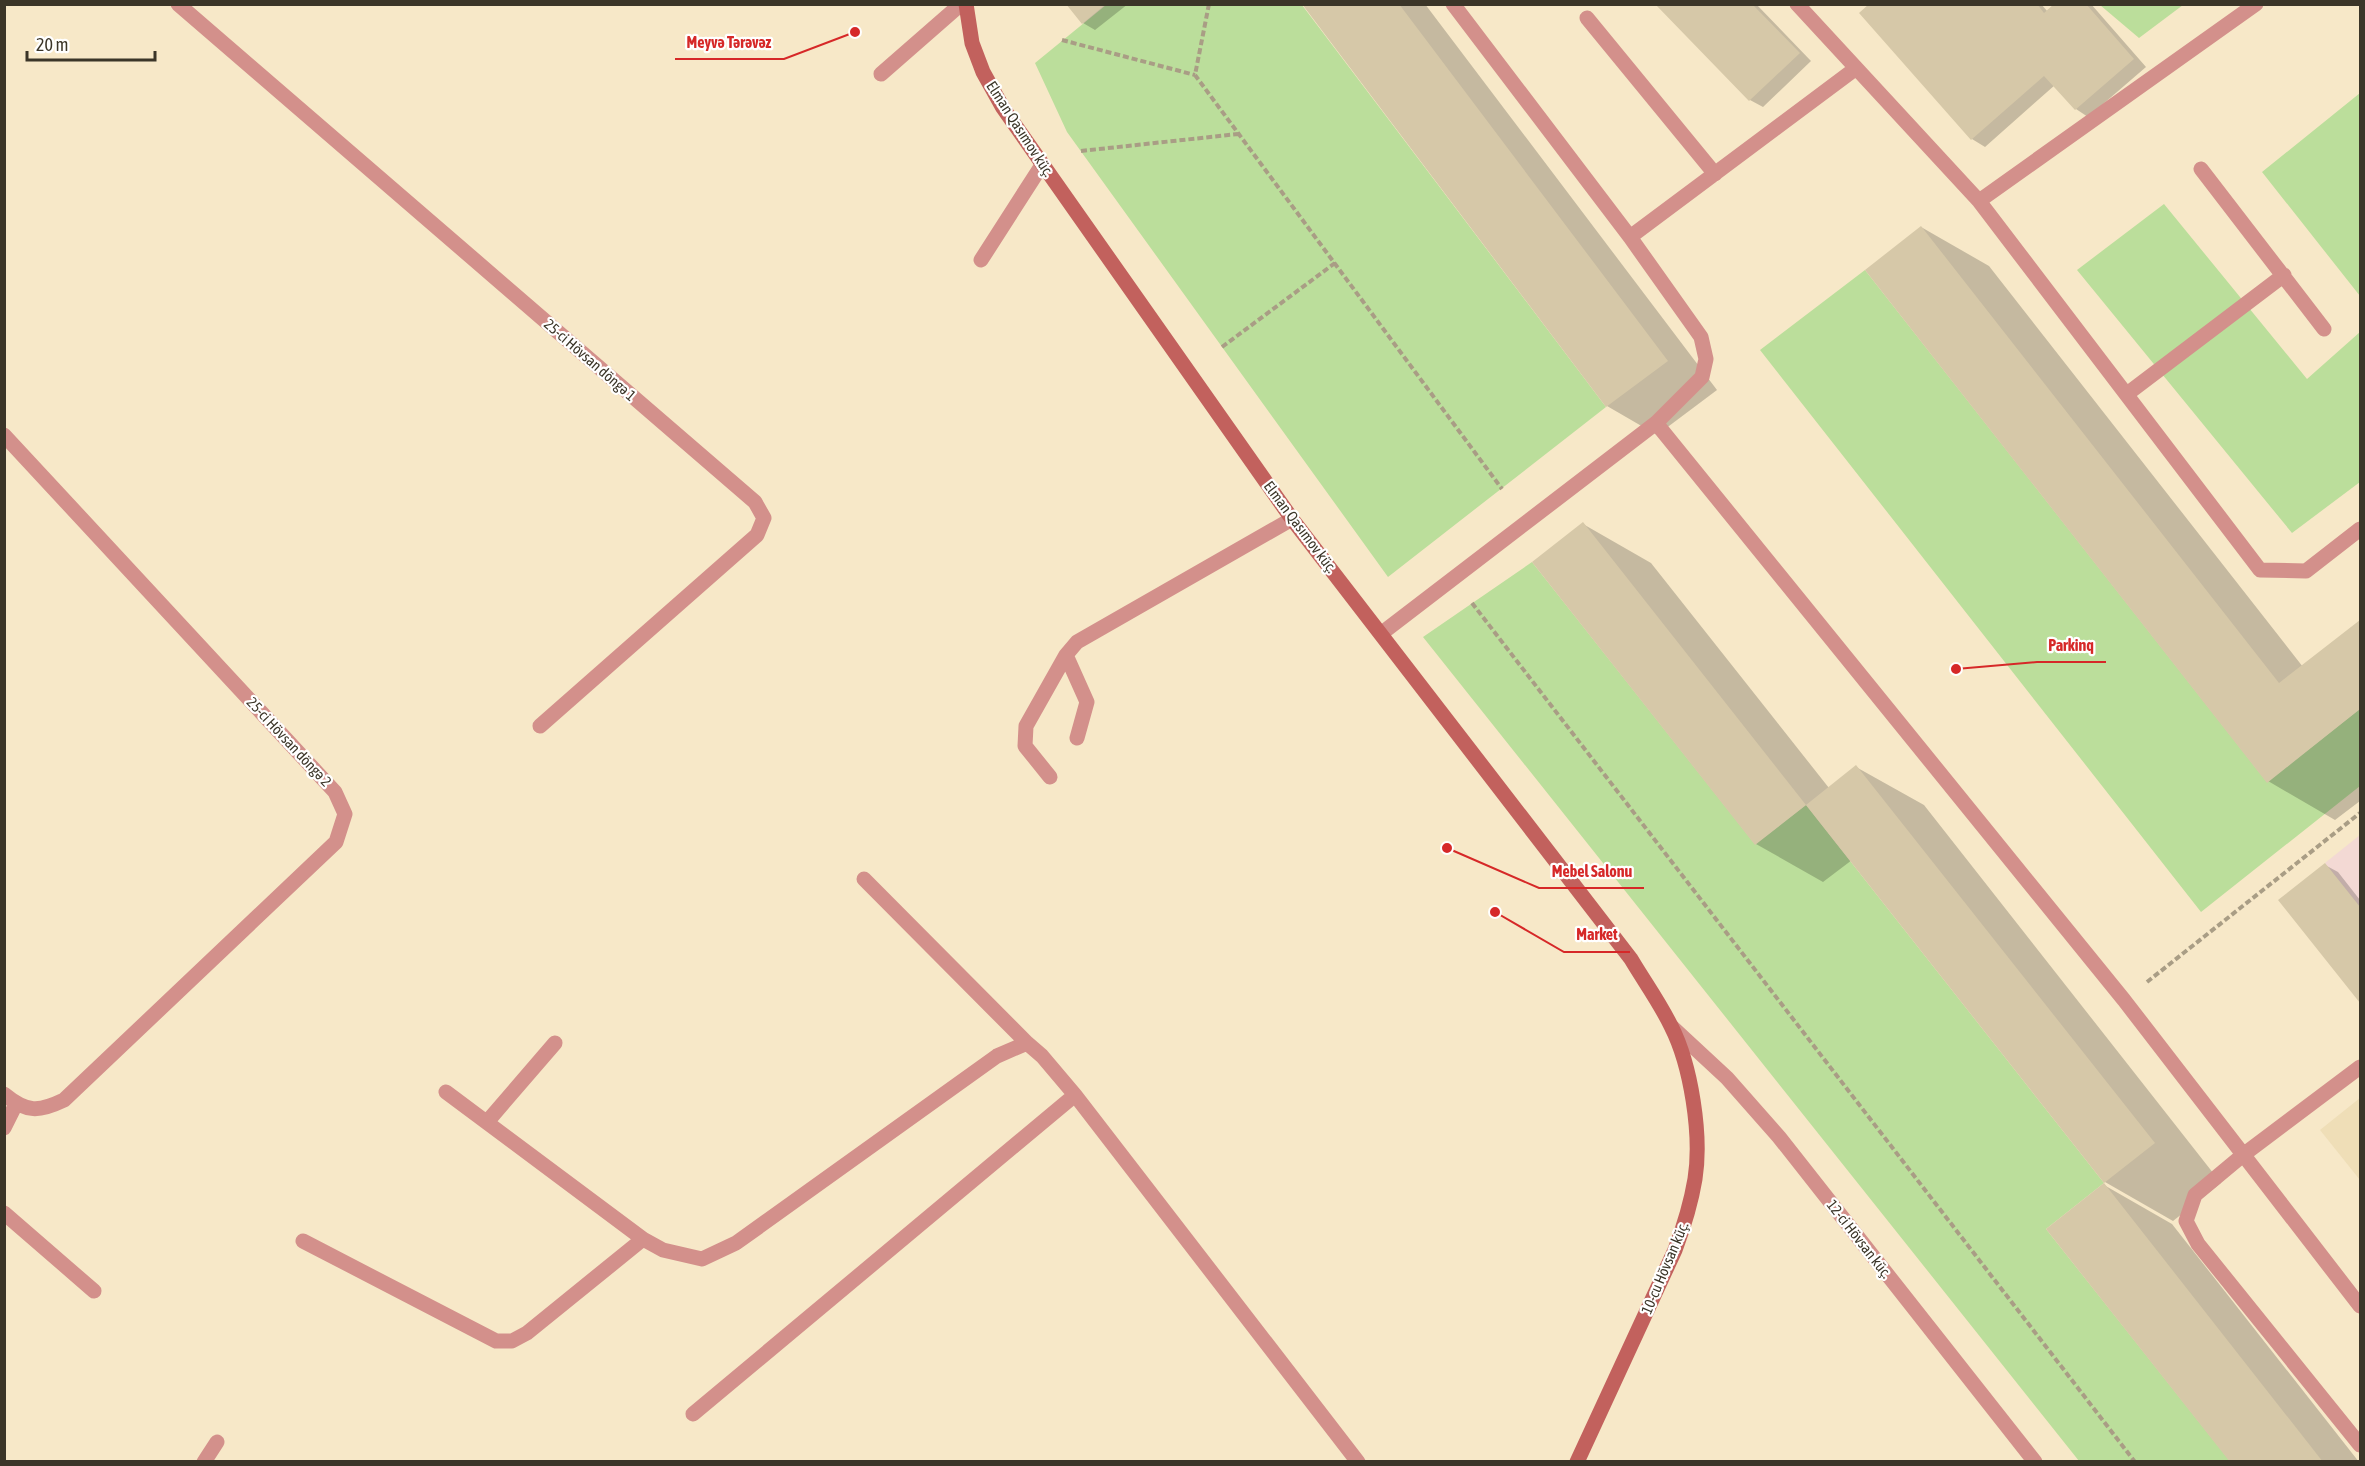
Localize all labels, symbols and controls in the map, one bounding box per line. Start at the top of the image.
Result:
scale bar [27,24,154,62]
callout: Meyvə Tərəvəz [675,25,784,59]
text: Meyvə Tərəvəz [687,33,772,51]
text: 20 m [36,34,68,55]
street label: Elman Qasımov küç. [983,78,1058,180]
street label: 25-ci Hövsan döngə 1 [541,315,640,404]
street label: Elman Qasımov küç. [1261,478,1340,576]
callout: Parkinq [2037,628,2106,662]
text: Parkinq [2048,636,2094,654]
street label: 25-ci Hövsan döngə 2 [244,694,335,790]
callout: Mebel Salonu [1539,854,1644,888]
text: Mebel Salonu [1552,862,1633,880]
callout: Market [1564,918,1630,952]
text: Market [1576,925,1618,943]
street label: 12-ci Hövsan küç. [1824,1196,1895,1281]
street label: 10-cu Hövsan küç. [1638,1219,1692,1316]

